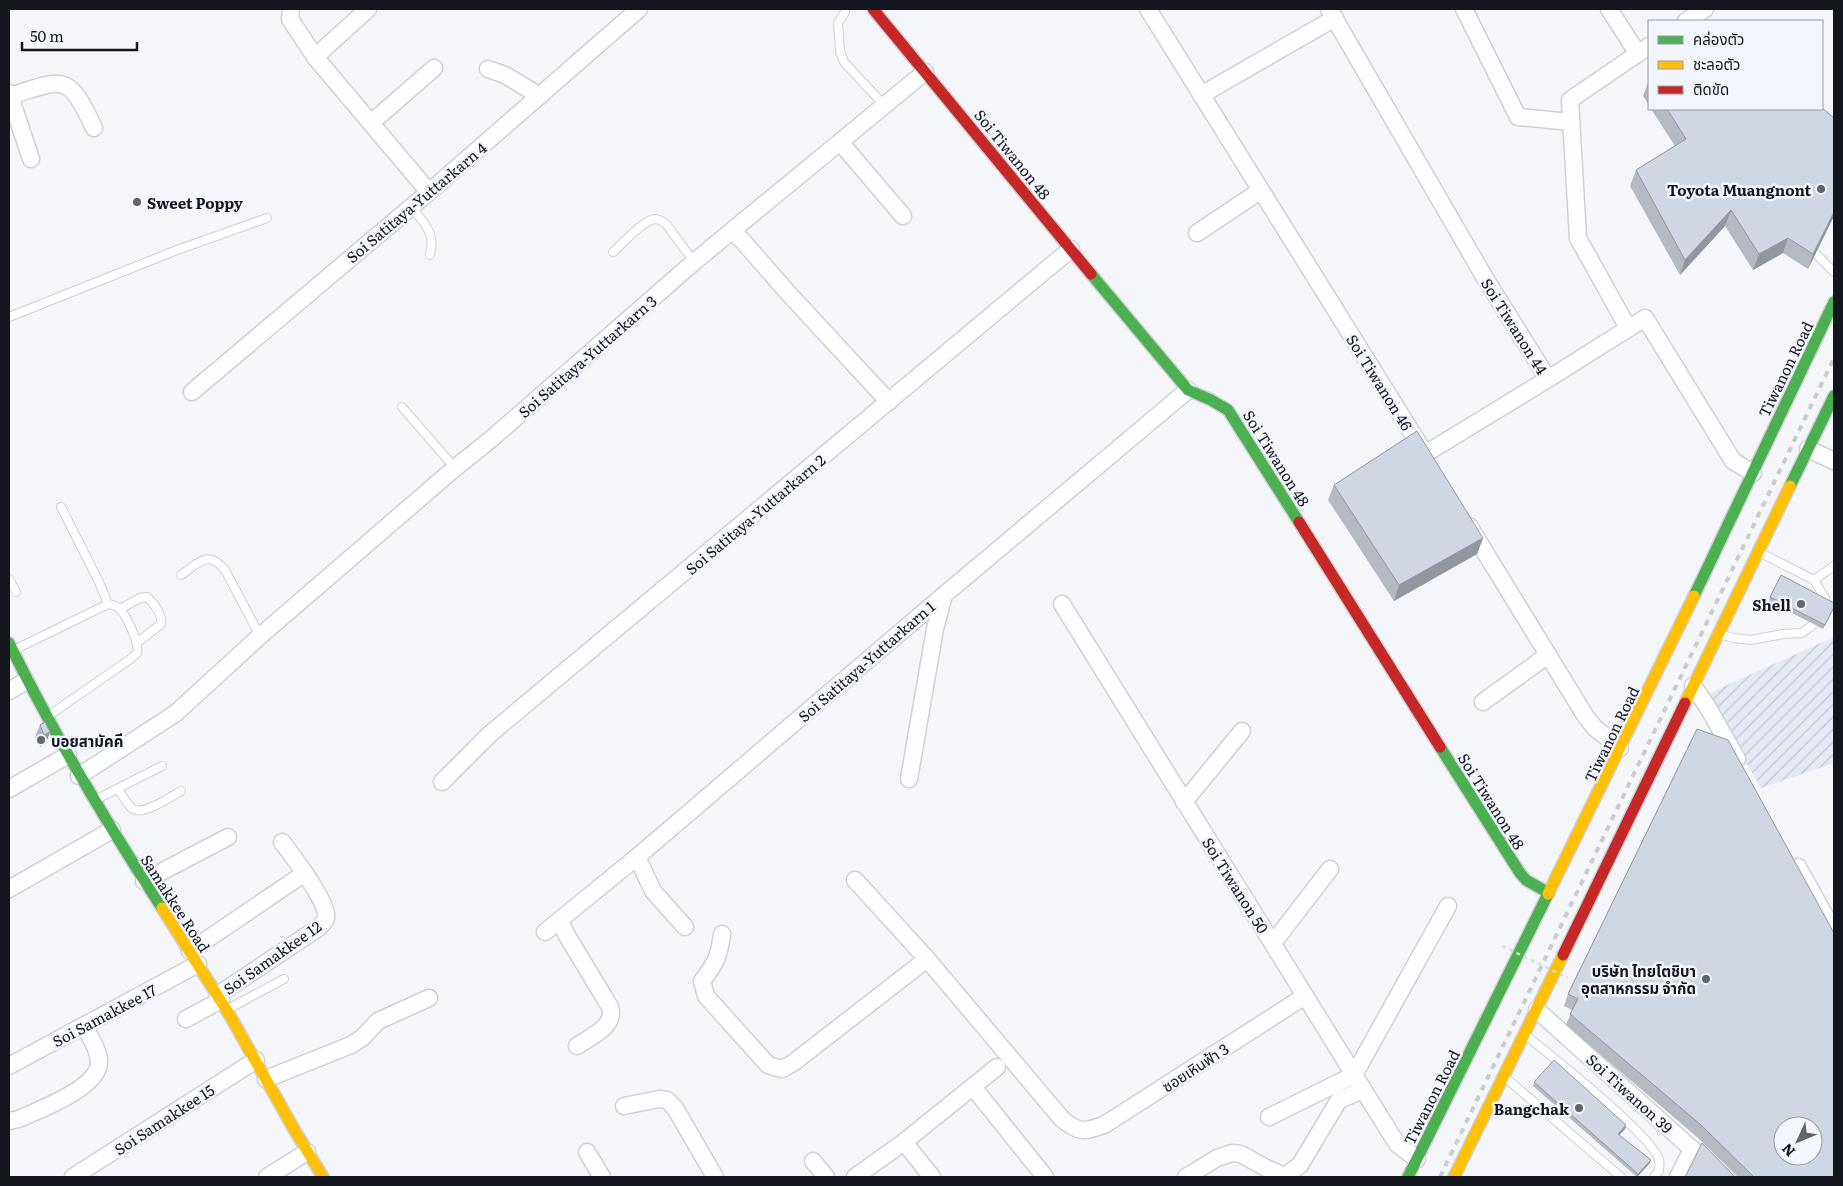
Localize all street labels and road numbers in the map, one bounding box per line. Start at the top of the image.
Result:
street label: Soi Tiwanon 48 [969,104,1057,204]
street label: Soi Satitaya-Yuttarkarn 4 [341,136,491,268]
street label: Soi Tiwanon 44 [1476,273,1554,379]
street label: Soi Satitaya-Yuttarkarn 3 [513,289,661,423]
street label: Tiwanon Road [1752,317,1818,421]
street label: Soi Tiwanon 46 [1341,329,1419,435]
street label: Soi Tiwanon 48 [1238,405,1316,511]
street label: Soi Satitaya-Yuttarkarn 2 [680,448,830,580]
street label: Soi Satitaya-Yuttarkarn 1 [792,595,940,727]
street label: Tiwanon Road [1578,682,1644,786]
street label: Soi Tiwanon 48 [1453,748,1531,854]
street label: Soi Tiwanon 50 [1197,832,1275,938]
street label: Samakkee Road [136,850,216,956]
street label: Soi Samakkee 12 [218,914,326,1000]
street label: Soi Samakkee 17 [48,978,161,1052]
street label: ซอยเหินฟ้า 3 [1157,1037,1233,1097]
street label: Tiwanon Road [1397,1045,1465,1149]
street label: Soi Tiwanon 39 [1582,1048,1678,1138]
street label: Soi Samakkee 15 [109,1078,219,1160]

